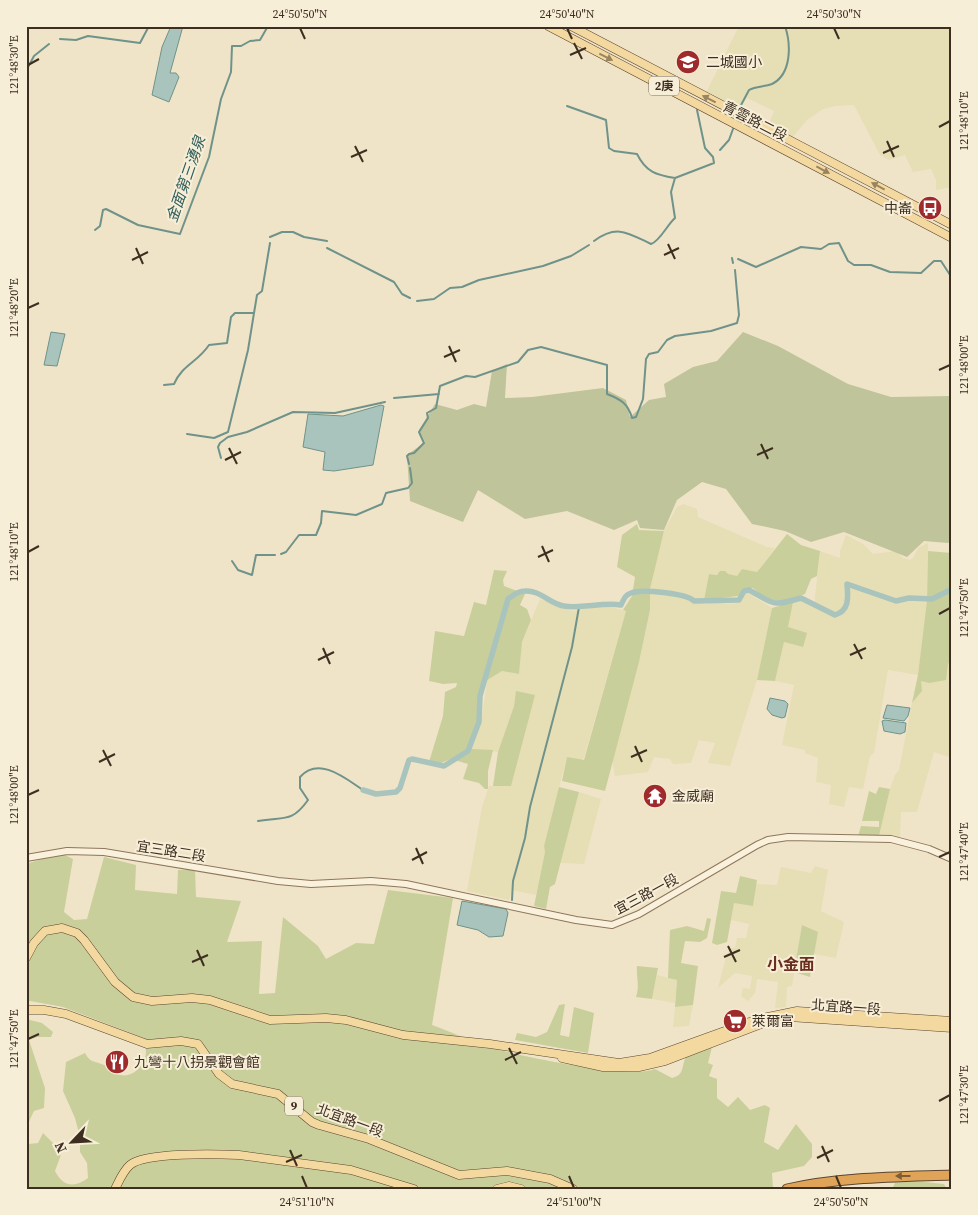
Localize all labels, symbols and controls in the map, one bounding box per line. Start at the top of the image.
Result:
text: 24°50'50"N [272,6,328,22]
text: 24°50'40"N [539,6,595,22]
text: 24°50'30"N [806,6,862,22]
text: 121°48'30"E [6,35,22,95]
school or university icon: 二城國小 [675,49,701,75]
place label: 二城國小 [706,52,762,72]
one-way arrow [599,53,614,61]
road number: 2庚 [649,76,679,95]
text: 121°48'10"E [956,91,972,151]
one-way arrow [702,95,716,103]
street label: 青雲路二段 [719,96,791,146]
water label: 金面第三湧泉 [161,132,210,225]
one-way arrow [816,166,830,174]
one-way arrow [870,182,885,190]
bus stop icon: 中崙 [917,195,943,221]
place label: 中崙 [884,198,912,218]
text: 121°48'20"E [6,278,22,338]
text: 121°48'00"E [956,335,972,395]
text: 121°48'10"E [6,522,22,582]
text: 121°47'50"E [956,578,972,638]
text: 121°48'00"E [6,765,22,825]
temple icon: 金威廟 [642,783,668,809]
place label: 金威廟 [672,786,714,806]
text: 121°47'40"E [956,822,972,882]
street label: 宜三路二段 [135,836,207,866]
street label: 宜三路一段 [610,869,682,919]
district label: 小金面 [767,953,815,975]
street label: 北宜路一段 [810,995,882,1019]
supermarket icon: 萊爾富 [722,1008,748,1034]
text: 121°47'50"E [6,1009,22,1069]
place label: 萊爾富 [752,1011,794,1031]
restaurant icon: 九彎十八拐景觀會館 [104,1049,130,1075]
place label: 九彎十八拐景觀會館 [134,1052,260,1072]
text: 121°47'30"E [956,1065,972,1125]
road number: 9 [285,1096,303,1116]
street label: 北宜路一段 [314,1099,386,1141]
north arrow [48,1118,98,1168]
text: N [49,1139,71,1156]
one-way arrow [895,1172,911,1180]
text: 24°51'10"N [279,1194,335,1210]
text: 24°51'00"N [546,1194,602,1210]
text: 24°50'50"N [813,1194,869,1210]

